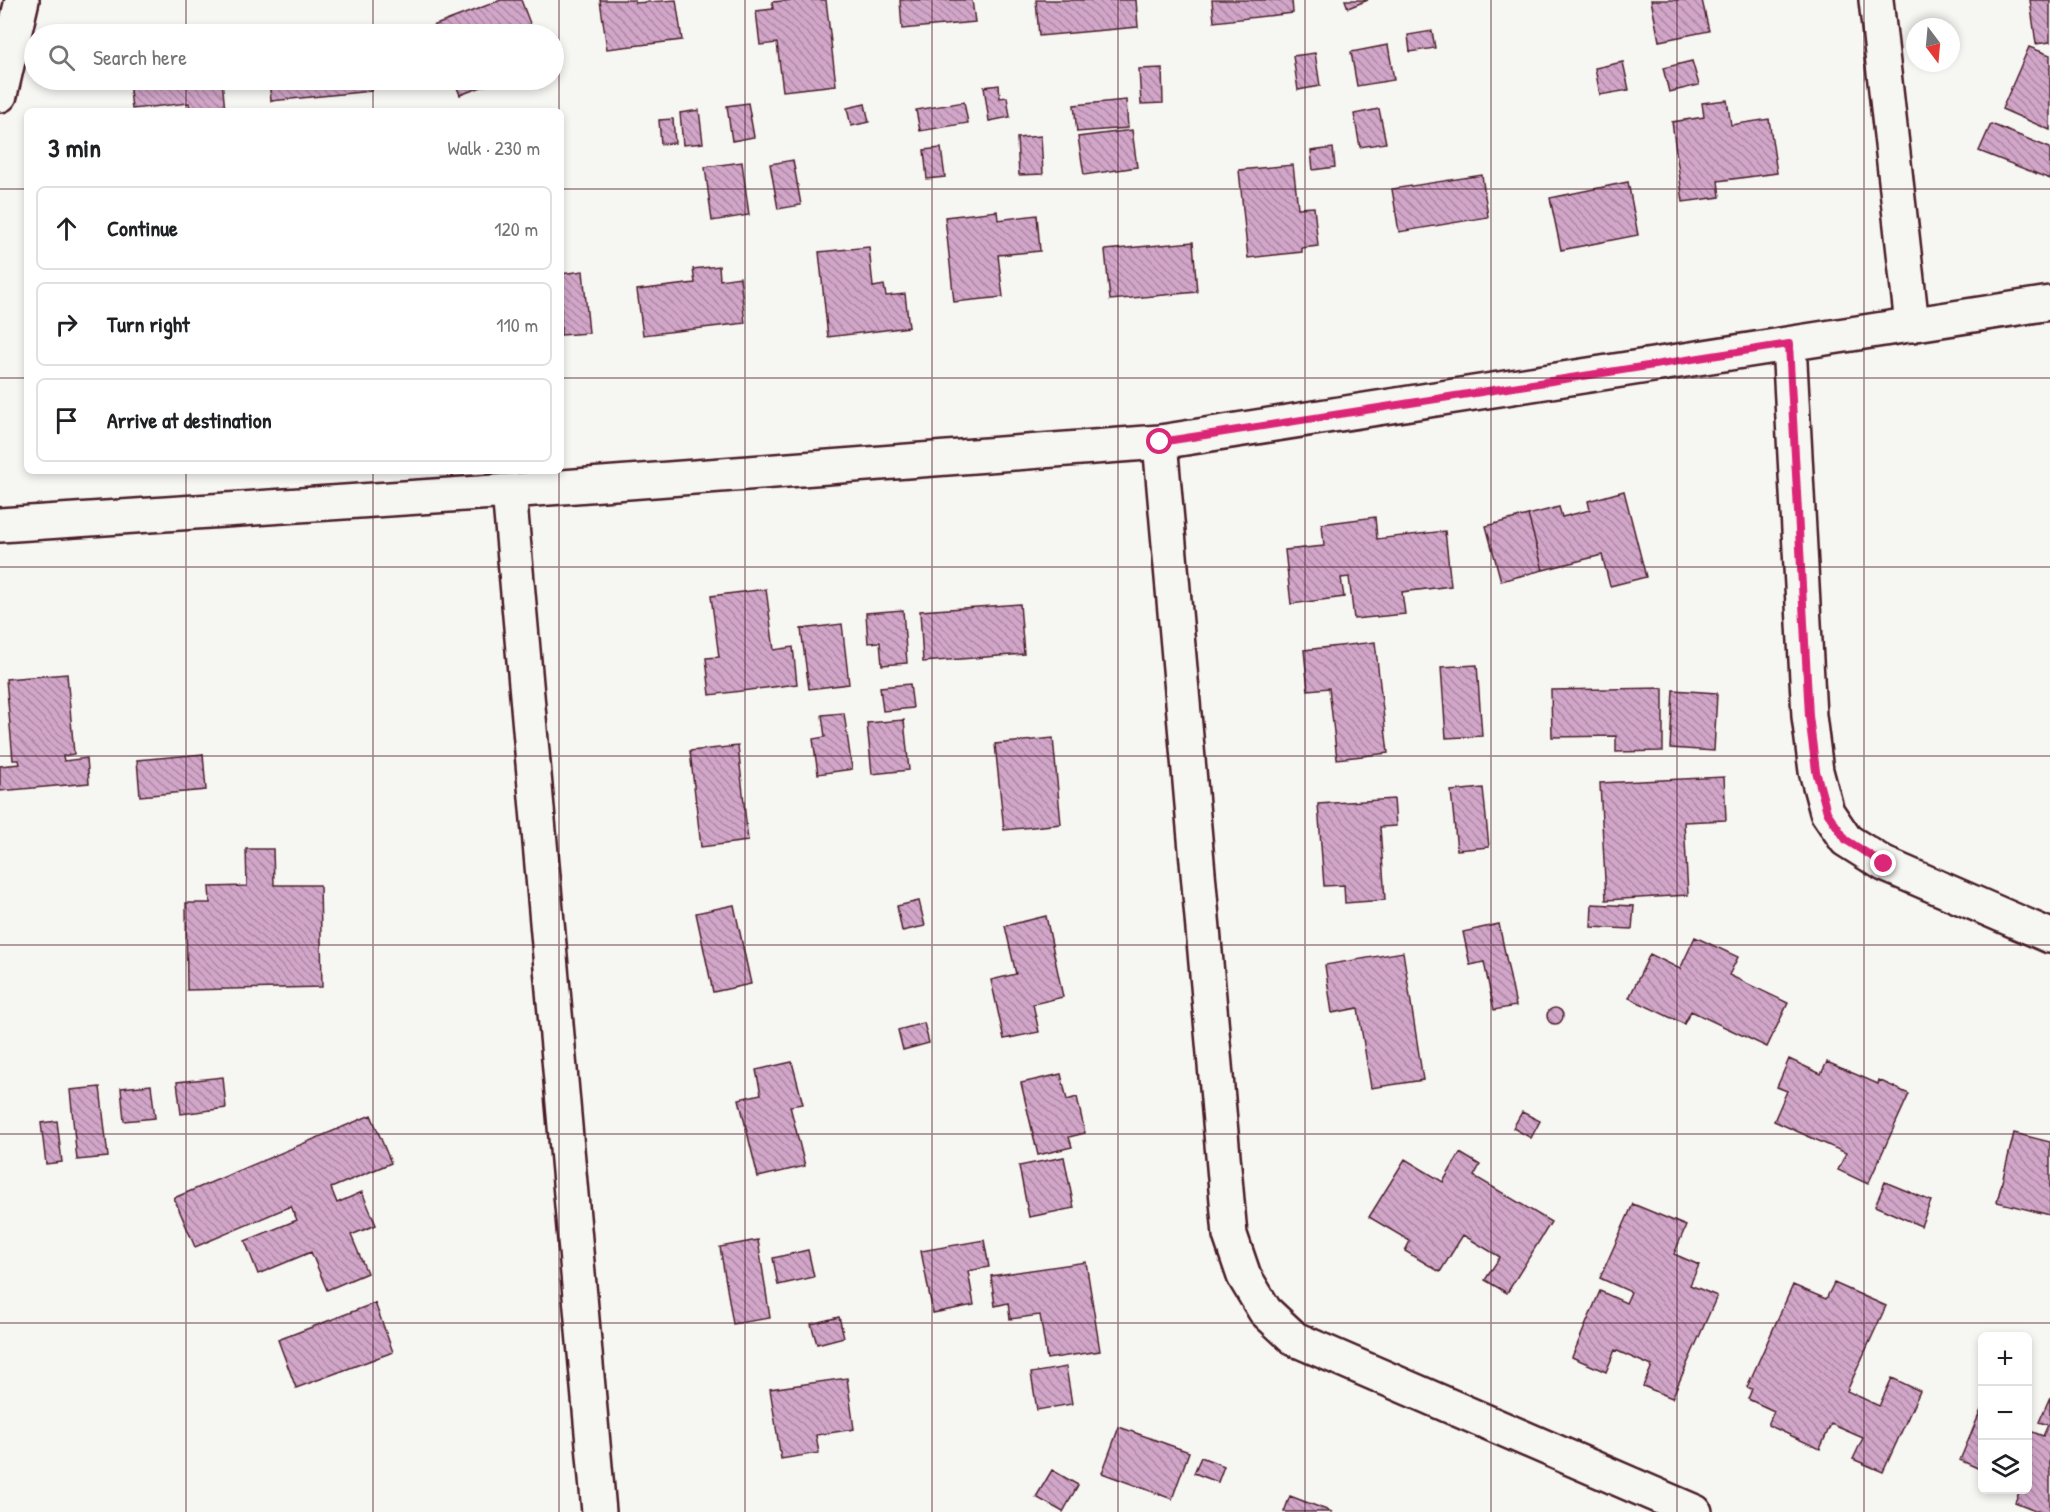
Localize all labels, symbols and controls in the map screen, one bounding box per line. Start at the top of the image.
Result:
north arrow [1906,18,1960,72]
search box [24,24,564,90]
icon: search [45,41,78,74]
text: Search here [93,42,187,72]
text: 3 min [48,130,101,165]
text: Walk · 230 m [448,134,540,161]
icon: ahead [50,212,83,245]
text: Continue [107,213,178,243]
text: 120 m [494,215,538,242]
icon: right [50,308,83,341]
text: Turn right [107,309,190,339]
text: 110 m [496,311,538,338]
icon: arrive [50,404,83,437]
text: Arrive at destination [107,405,272,435]
route start [1146,428,1172,454]
route end [1870,850,1896,876]
map controls [1978,1332,2032,1494]
button: + [1978,1332,2032,1386]
button: − [1978,1386,2032,1440]
button: layers [1978,1440,2032,1494]

